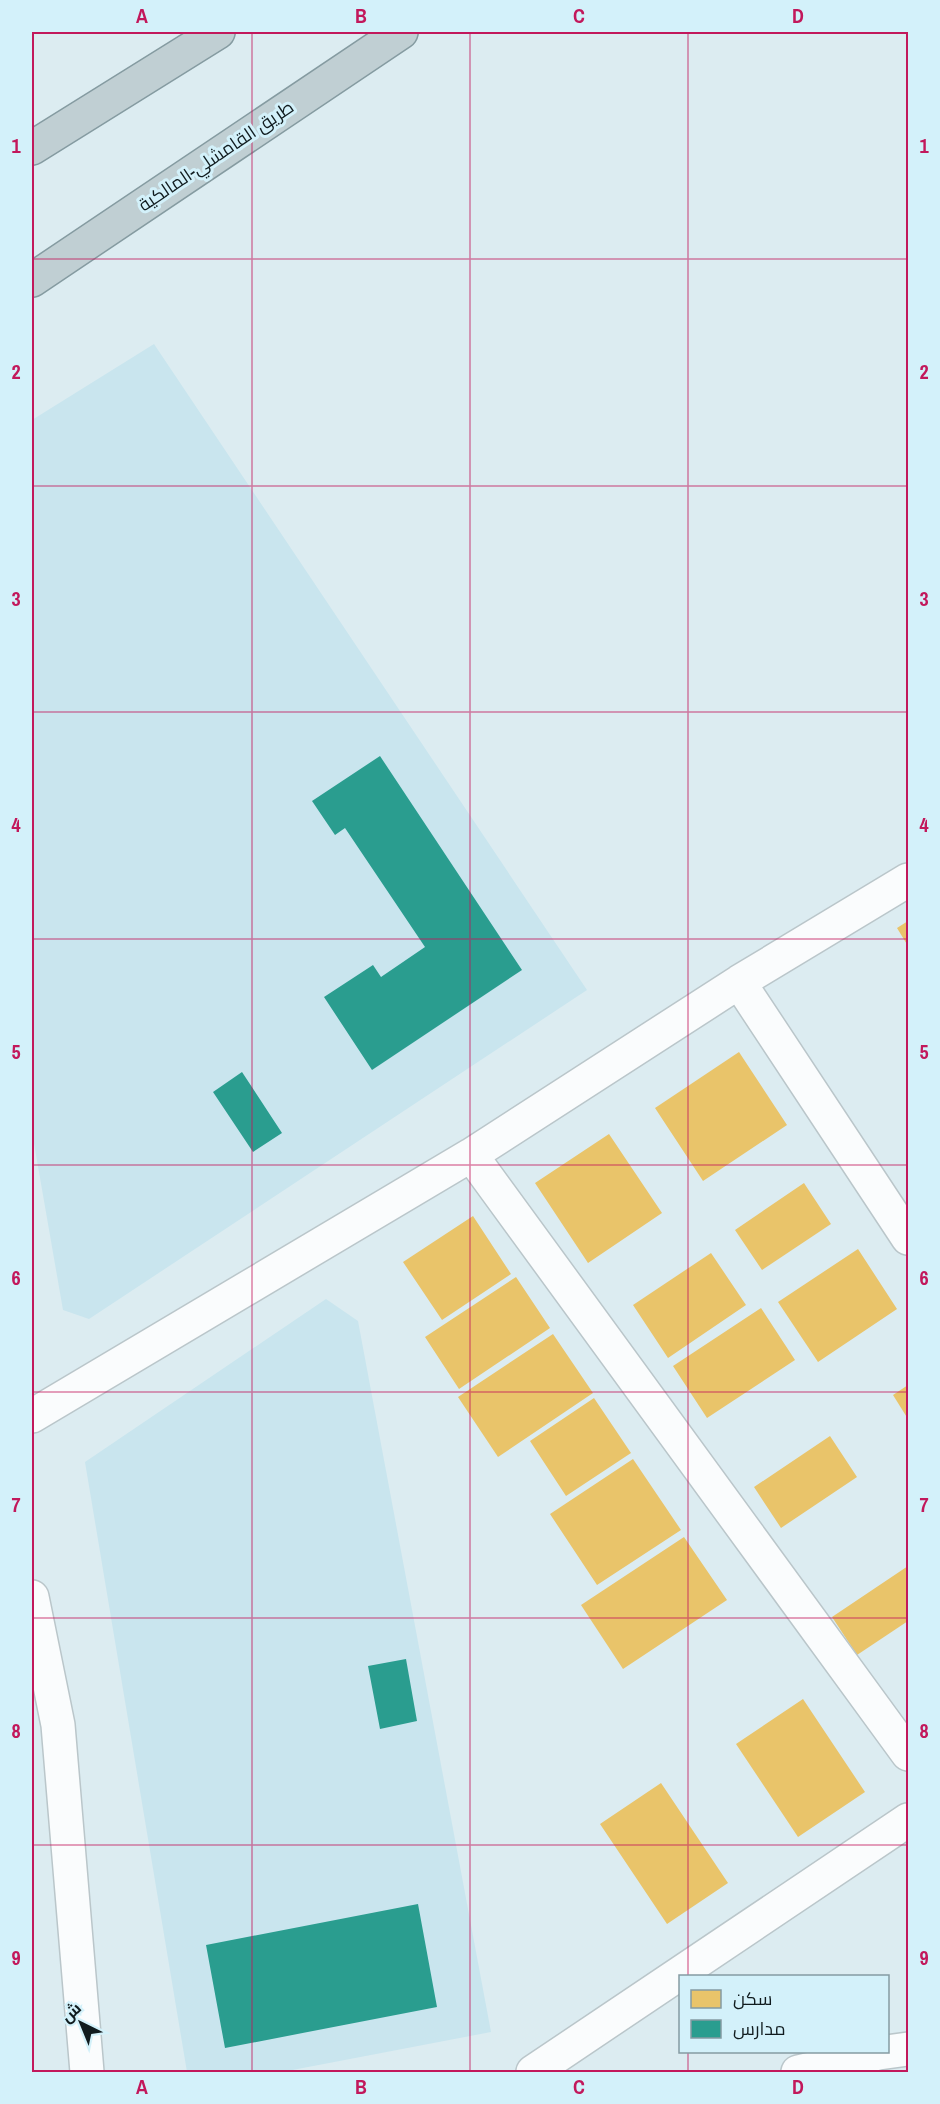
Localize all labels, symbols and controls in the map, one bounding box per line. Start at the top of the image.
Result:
text: A [136,2,148,29]
text: B [355,2,367,29]
text: C [573,2,585,29]
text: D [792,2,804,29]
street label: طريق القامشلي-المالكية [133,94,299,219]
text: 1 [11,132,21,159]
text: 1 [919,132,929,159]
text: 2 [11,358,21,385]
text: 2 [919,358,929,385]
text: 3 [11,585,21,612]
text: 3 [919,585,929,612]
text: 4 [11,811,21,838]
text: 4 [919,811,929,838]
text: 5 [11,1038,21,1065]
text: 5 [919,1038,929,1065]
text: 6 [11,1264,21,1291]
text: 6 [919,1264,929,1291]
text: 7 [11,1491,21,1518]
text: 7 [919,1491,929,1518]
text: 8 [11,1717,21,1744]
text: 8 [919,1717,929,1744]
text: 9 [11,1944,21,1971]
text: 9 [919,1944,929,1971]
legend [679,1975,889,2053]
text: سكن [733,1986,772,2011]
north arrow [51,1993,111,2053]
text: ش [56,1997,86,2027]
text: مدارس [733,2016,786,2041]
text: A [136,2073,148,2100]
text: B [355,2073,367,2100]
text: C [573,2073,585,2100]
text: D [792,2073,804,2100]

